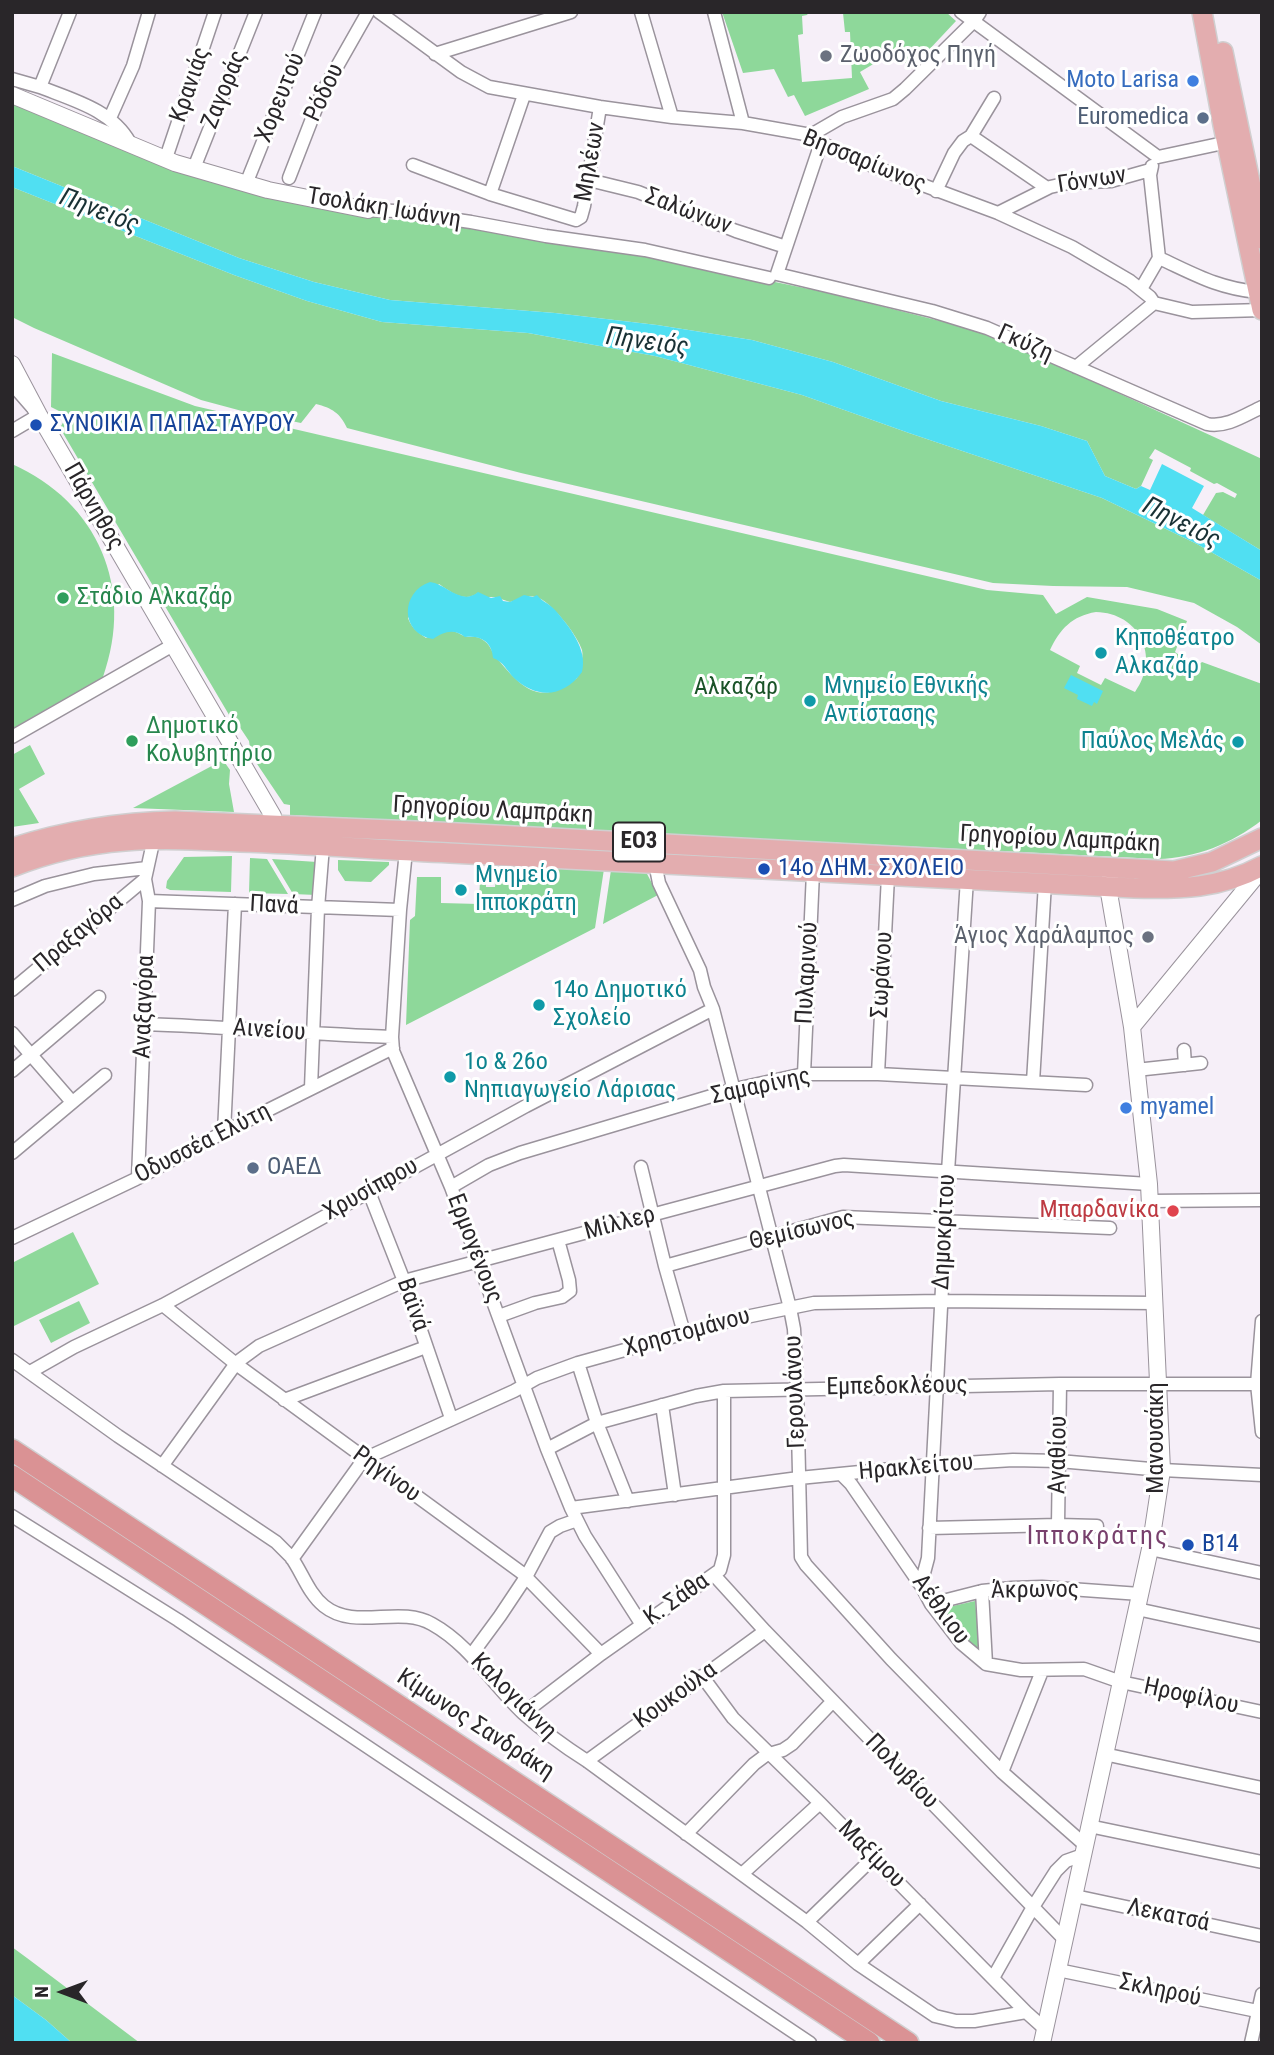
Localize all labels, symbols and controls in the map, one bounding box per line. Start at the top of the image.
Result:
place label: Ζωοδόχος Πηγή [840,42,996,70]
street label: Κρανιάς [165,44,217,126]
street label: Ζαγοράς [196,47,254,133]
marker: Ζωοδόχος Πηγή [818,48,834,64]
street label: Χορευτού [250,49,312,147]
street label: Ρόδου [299,59,351,127]
place label: Moto Larisa [1066,67,1179,95]
marker: Moto Larisa [1185,73,1201,89]
place label: Euromedica [1077,104,1189,132]
marker: Euromedica [1195,110,1211,126]
street label: Μηλέων [570,120,612,204]
street label: Βησσαρίωνος [798,124,930,200]
street label: Γόννων [1056,161,1128,201]
street label: Σαλώνων [641,182,735,242]
water label: Πηνειός [55,183,143,241]
street label: Τσολάκη Ιωάννη [305,183,463,235]
street label: Γκύζη [993,319,1057,369]
water label: Πηνειός [604,322,690,364]
place label: ΣΥΝΟΙΚΙΑ ΠΑΠΑΣΤΑΥΡΟΥ [50,411,295,439]
marker: ΣΥΝΟΙΚΙΑ ΠΑΠΑΣΤΑΥΡΟΥ [28,417,44,433]
street label: Πάρνηθος [56,458,130,556]
water label: Πηνειός [1137,491,1225,557]
place label: Στάδιο Αλκαζάρ [77,584,232,612]
marker: Στάδιο Αλκαζάρ [55,590,71,606]
place label: Κηποθέατρο Αλκαζάρ [1115,625,1235,681]
marker: Κηποθέατρο Αλκαζάρ [1093,645,1109,661]
place label: Μνημείο Εθνικής Αντίστασης [824,673,989,729]
park label: Αλκαζάρ [694,674,778,702]
marker: Μνημείο Εθνικής Αντίστασης [802,693,818,709]
place label: Δημοτικό Κολυβητήριο [146,713,272,769]
place label: Παύλος Μελάς [1081,728,1224,756]
marker: Δημοτικό Κολυβητήριο [124,733,140,749]
marker: Παύλος Μελάς [1230,734,1246,750]
street label: Γρηγορίου Λαμπράκη [392,791,594,831]
street label: Γρηγορίου Λαμπράκη [959,820,1161,860]
road number: ΕΟ3 [613,822,665,862]
place label: 14ο ΔΗΜ. ΣΧΟΛΕΙΟ [778,855,964,883]
marker: 14ο ΔΗΜ. ΣΧΟΛΕΙΟ [756,861,772,877]
place label: Μνημείο Ιπποκράτη [475,862,577,918]
marker: Μνημείο Ιπποκράτη [453,882,469,898]
street label: Πραξαγόρα [29,889,129,979]
street label: Πανά [249,890,299,922]
street label: Πυλαρινού [791,921,825,1025]
place label: Άγιος Χαράλαμπος [954,923,1134,951]
marker: Άγιος Χαράλαμπος [1140,929,1156,945]
street label: Σωράνου [866,931,900,1019]
street label: Αναξαγόρα [129,955,161,1059]
place label: 14ο Δημοτικό Σχολείο [553,977,687,1033]
marker: 14ο Δημοτικό Σχολείο [531,997,547,1013]
street label: Αινείου [232,1014,306,1048]
place label: 1ο & 26ο Νηπιαγωγείο Λάρισας [464,1049,676,1105]
street label: Σαμαρίνης [709,1062,813,1112]
marker: 1ο & 26ο Νηπιαγωγείο Λάρισας [442,1069,458,1085]
place label: myamel [1140,1094,1214,1122]
street label: Οδυσσέα Ελύτη [130,1097,276,1191]
marker: myamel [1118,1100,1134,1116]
street label: Χρυσίπpου [319,1152,423,1228]
place label: ΟΑΕΔ [267,1154,322,1182]
marker: ΟΑΕΔ [245,1160,261,1176]
street label: Δημοκρίτου [928,1173,962,1291]
street label: Ερμογένους [440,1190,508,1308]
place label: Μπαρδανίκα [1040,1197,1159,1225]
street label: Μίλλερ [581,1201,659,1247]
marker: Μπαρδανίκα [1165,1203,1181,1219]
street label: Θεμίσωνος [747,1205,857,1257]
street label: Βαϊνά [390,1275,434,1335]
street label: Χρηστομάνου [621,1302,753,1364]
street label: Γερουλάνου [780,1335,812,1449]
street label: Εμπεδοκλέους [826,1371,968,1403]
street label: Μανουσάκη [1143,1382,1171,1494]
street label: Αγαθίου [1044,1416,1074,1494]
street label: Ρηγίνου [346,1441,426,1509]
street label: Ηρακλείτου [857,1449,975,1487]
district label: Ιπποκράτης [1028,1521,1168,1553]
place label: Β14 [1202,1531,1239,1559]
marker: Β14 [1180,1537,1196,1553]
street label: Κ. Σάθα [639,1567,715,1633]
street label: Αέθλιου [905,1569,975,1651]
street label: Άκρωνος [991,1576,1079,1606]
street label: Καλογιάννη [464,1648,562,1746]
street label: Κουκούλα [629,1656,723,1736]
street label: Κίμωνος Σανδράκη [391,1663,559,1787]
street label: Ηροφίλου [1141,1673,1241,1721]
street label: Πολυβίου [858,1728,944,1816]
street label: Μαξίμου [831,1815,911,1895]
street label: Λεκατσά [1124,1893,1212,1939]
north arrow [28,1957,98,2027]
street label: Σκληρού [1116,1968,1204,2014]
text: N [30,1986,53,1998]

